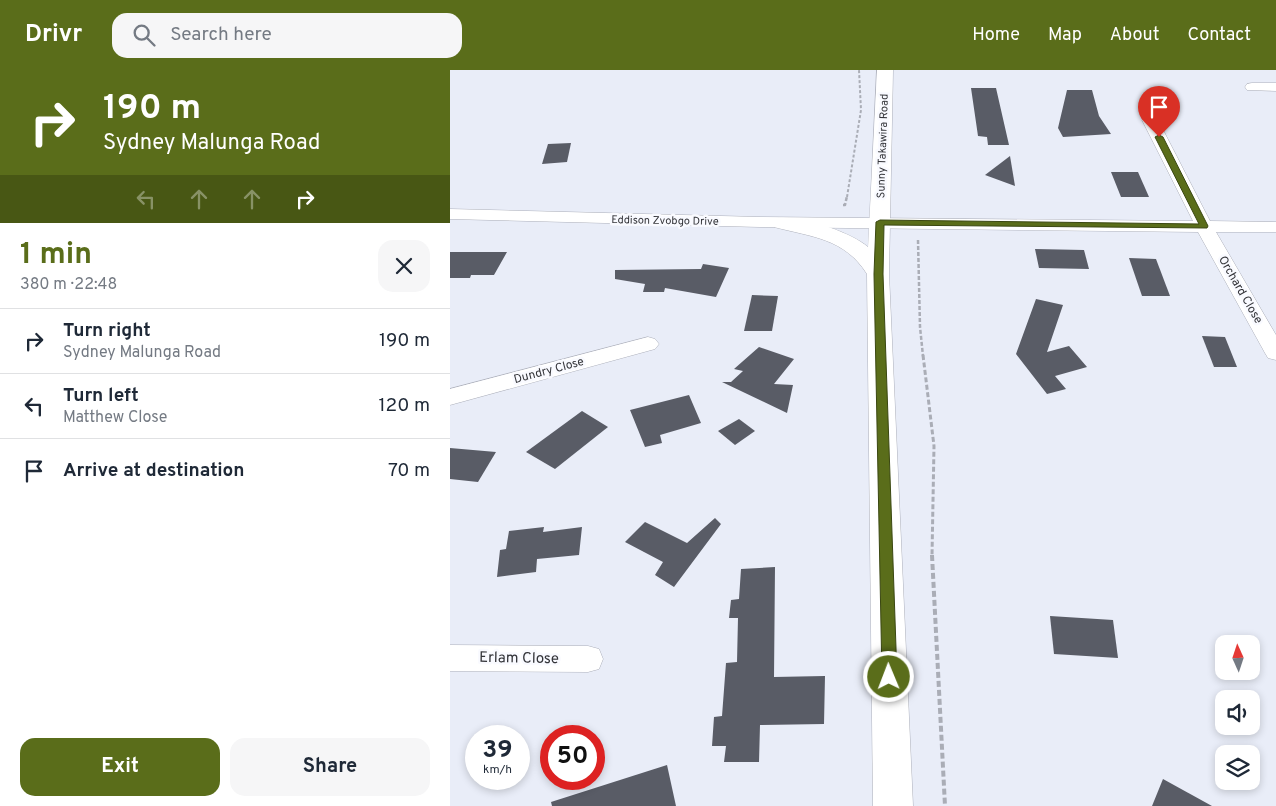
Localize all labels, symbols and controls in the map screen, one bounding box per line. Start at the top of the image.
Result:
search box [112,13,462,58]
text: Drivr [25,20,82,50]
icon: search [130,21,158,49]
text: Search here [170,23,272,47]
text: Home [972,24,1020,47]
text: Map [1048,24,1082,47]
text: About [1110,24,1159,47]
text: Contact [1187,24,1251,47]
pin [1138,86,1180,137]
text: 190 m [103,87,201,131]
icon: right [20,90,85,155]
street label: Sunny Takawira Road [874,93,892,199]
icon: arrive [1145,93,1173,121]
text: Sydney Malunga Road [103,130,320,157]
icon: left [132,185,160,213]
icon: ahead [185,185,213,213]
icon: ahead [238,185,266,213]
icon: right [291,185,319,213]
street label: Eddison Zvobgo Drive [611,213,719,229]
text: 1 min [20,237,92,274]
button: close [378,240,430,292]
street label: Orchard Close [1214,253,1266,327]
text: 380 m · 22:48 [20,275,117,295]
text: Turn right [63,319,151,343]
icon: right [20,327,48,355]
text: 190 m [379,329,430,353]
text: Sydney Malunga Road [63,343,221,363]
street label: Dundry Close [512,354,586,388]
text: Turn left [63,384,139,408]
icon: left [20,392,48,420]
text: 120 m [379,394,430,418]
text: Matthew Close [63,408,167,428]
icon: arrive [20,457,48,485]
text: Arrive at destination [63,459,244,483]
text: 70 m [388,459,430,483]
north arrow [1215,635,1260,680]
map controls [1215,635,1260,790]
street label: Erlam Close [479,649,559,669]
position arrow [862,650,914,702]
button: sound [1215,690,1260,735]
speed limit sign: 50 [540,725,605,790]
text: 39 [482,735,513,767]
button: Exit [20,738,220,796]
button: Share [230,738,430,796]
button: layers [1215,745,1260,790]
text: km/h [483,762,512,778]

